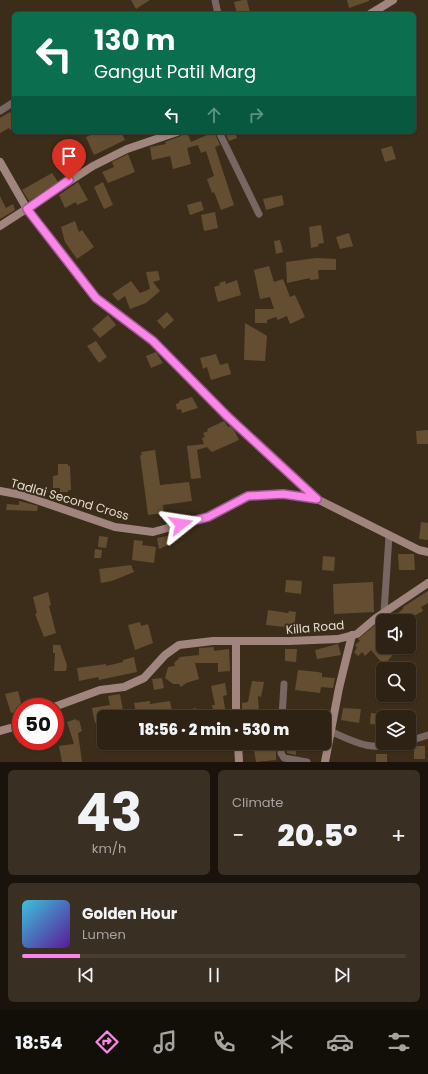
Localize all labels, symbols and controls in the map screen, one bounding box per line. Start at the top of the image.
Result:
text: 130 m [94,21,175,60]
icon: left [28,28,80,80]
text: Gangut Patil Marg [94,59,256,84]
icon: left [161,104,183,126]
icon: ahead [203,104,225,126]
icon: right [245,104,267,126]
pin [52,139,86,180]
icon: arrive [58,145,80,167]
street label: Tadlai Second Cross [9,474,131,524]
position arrow [160,503,202,545]
map controls [376,614,416,750]
button: sound [376,614,416,654]
street label: Killa Road [285,616,345,638]
button: search [376,662,416,702]
speed limit sign: 50 [12,698,64,750]
button: layers [376,710,416,750]
text: 18:56 · 2 min · 530 m [139,719,289,740]
text: 43 [76,776,142,849]
text: Climate [232,793,283,812]
text: 20.5° [278,814,357,857]
text: − [232,820,244,851]
text: + [391,820,406,851]
text: km/h [92,839,126,858]
text: Golden Hour [82,903,177,924]
text: Lumen [82,925,126,944]
icon: previous [75,964,97,986]
icon: pause [203,964,225,986]
icon: next [331,964,353,986]
icon: directions [93,1028,121,1056]
icon: music [151,1028,179,1056]
icon: phone [210,1028,238,1056]
icon: climate [268,1028,296,1056]
icon: car [326,1028,354,1056]
icon: filters [385,1028,413,1056]
text: 18:54 [15,1030,63,1055]

